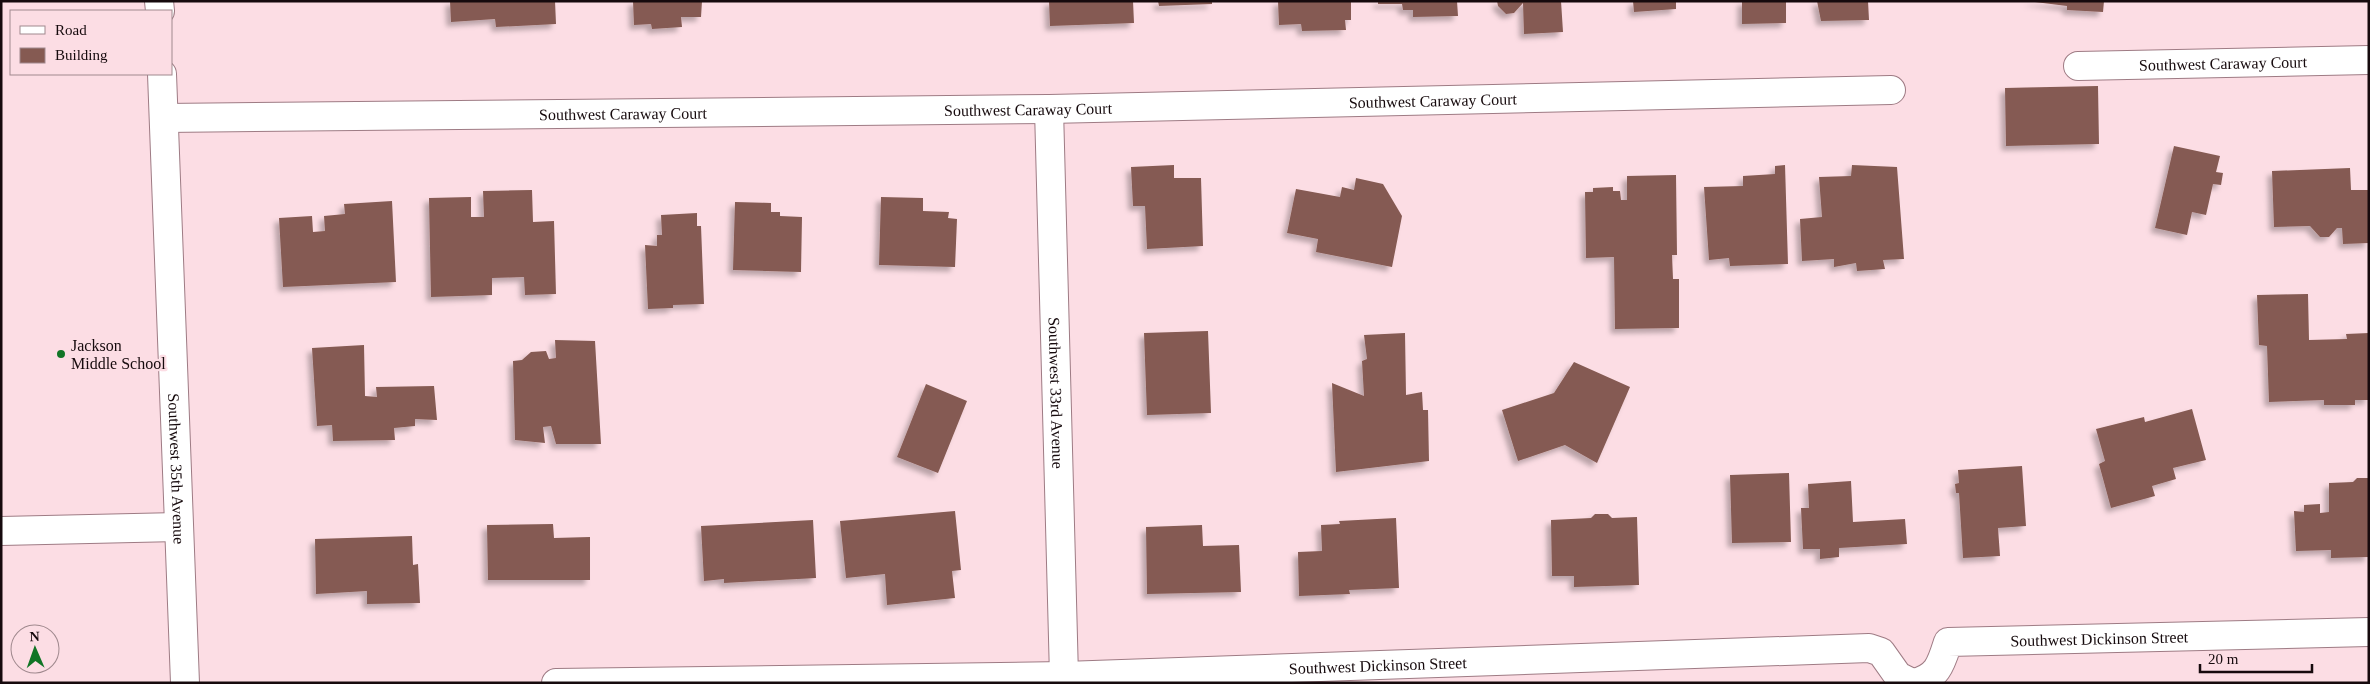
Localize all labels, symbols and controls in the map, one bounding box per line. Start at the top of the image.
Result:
legend [10,10,172,75]
text: Road [55,22,87,38]
text: Building [55,47,108,63]
street label: Southwest Caraway Court [2139,53,2308,74]
street label: Southwest Caraway Court [1349,90,1518,111]
street label: Southwest Caraway Court [944,100,1113,119]
street label: Southwest Caraway Court [539,104,708,123]
street label: Southwest 33rd Avenue [1046,317,1067,469]
place label: Jackson Middle School [71,337,166,372]
marker: Jackson Middle School [55,348,67,360]
street label: Southwest 35th Avenue [165,393,188,544]
north arrow [10,624,60,674]
street label: Southwest Dickinson Street [2010,628,2189,650]
text: N [29,629,40,644]
scale bar [2200,642,2312,674]
text: 20 m [2208,651,2239,667]
street label: Southwest Dickinson Street [1289,654,1468,677]

